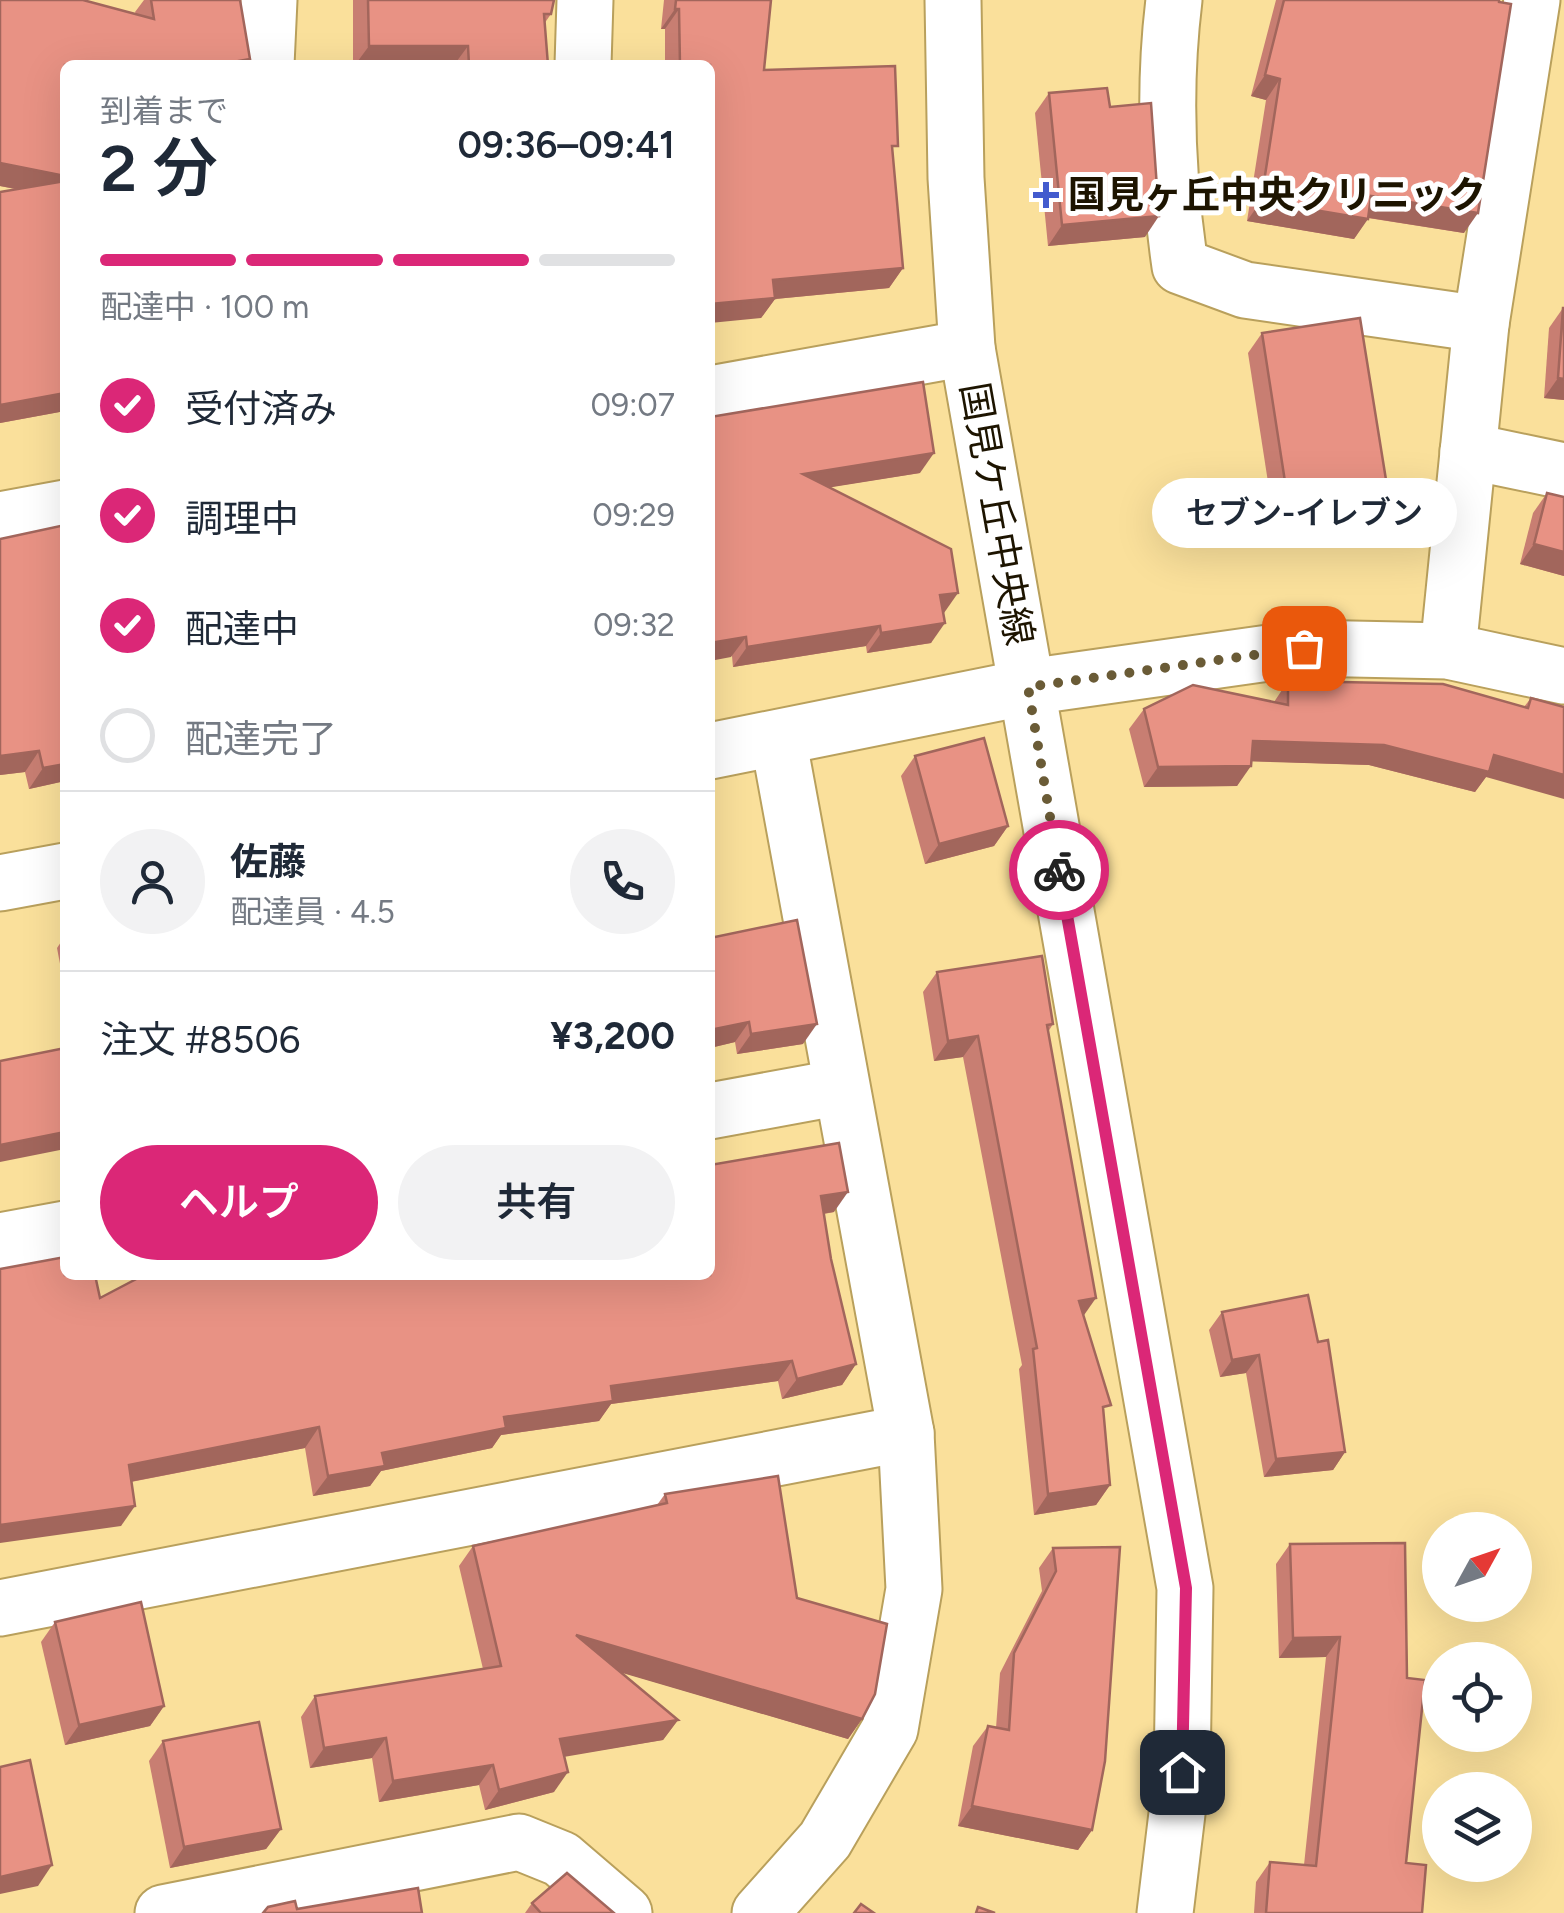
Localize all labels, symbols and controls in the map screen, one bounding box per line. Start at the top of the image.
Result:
text: 到着まで [100,92,228,130]
text: 09:36–09:41 [457,122,675,168]
text: 2 分 [100,129,218,207]
place label: 国見ヶ丘中央クリニック [1068,172,1486,218]
marker: 国見ヶ丘中央クリニック [1033,182,1059,208]
text: 配達中 · 100 m [100,288,309,326]
icon: check [100,378,155,433]
street label: 国見ケ丘中央線 [951,379,1043,649]
text: 受付済み [185,386,337,432]
text: 09:07 [591,386,675,424]
callout: セブン-イレブン [1152,478,1456,548]
icon: check [100,488,155,543]
text: セブン-イレブン [1186,494,1423,532]
text: 調理中 [185,496,299,542]
text: 09:29 [592,496,675,534]
icon: check [100,598,155,653]
text: 配達中 [185,606,299,652]
text: 09:32 [593,606,675,644]
pin [1262,606,1347,691]
icon: bag [1277,621,1332,676]
text: 配達完了 [185,716,337,762]
courier [1009,820,1109,920]
button: person [100,829,205,934]
button: phone [570,829,675,934]
text: 佐藤 [230,839,306,885]
icon: bike [1032,843,1087,898]
text: 配達員 · 4.5 [230,893,395,931]
text: ¥3,200 [550,1013,675,1059]
text: 注文 #8506 [100,1017,300,1063]
button: ヘルプ [100,1145,378,1260]
button: 共有 [398,1145,675,1260]
north arrow [1422,1512,1532,1622]
map controls [1422,1512,1532,1882]
button: locate [1422,1642,1532,1752]
pin [1140,1730,1225,1815]
icon: home [1155,1745,1210,1800]
button: layers [1422,1772,1532,1882]

